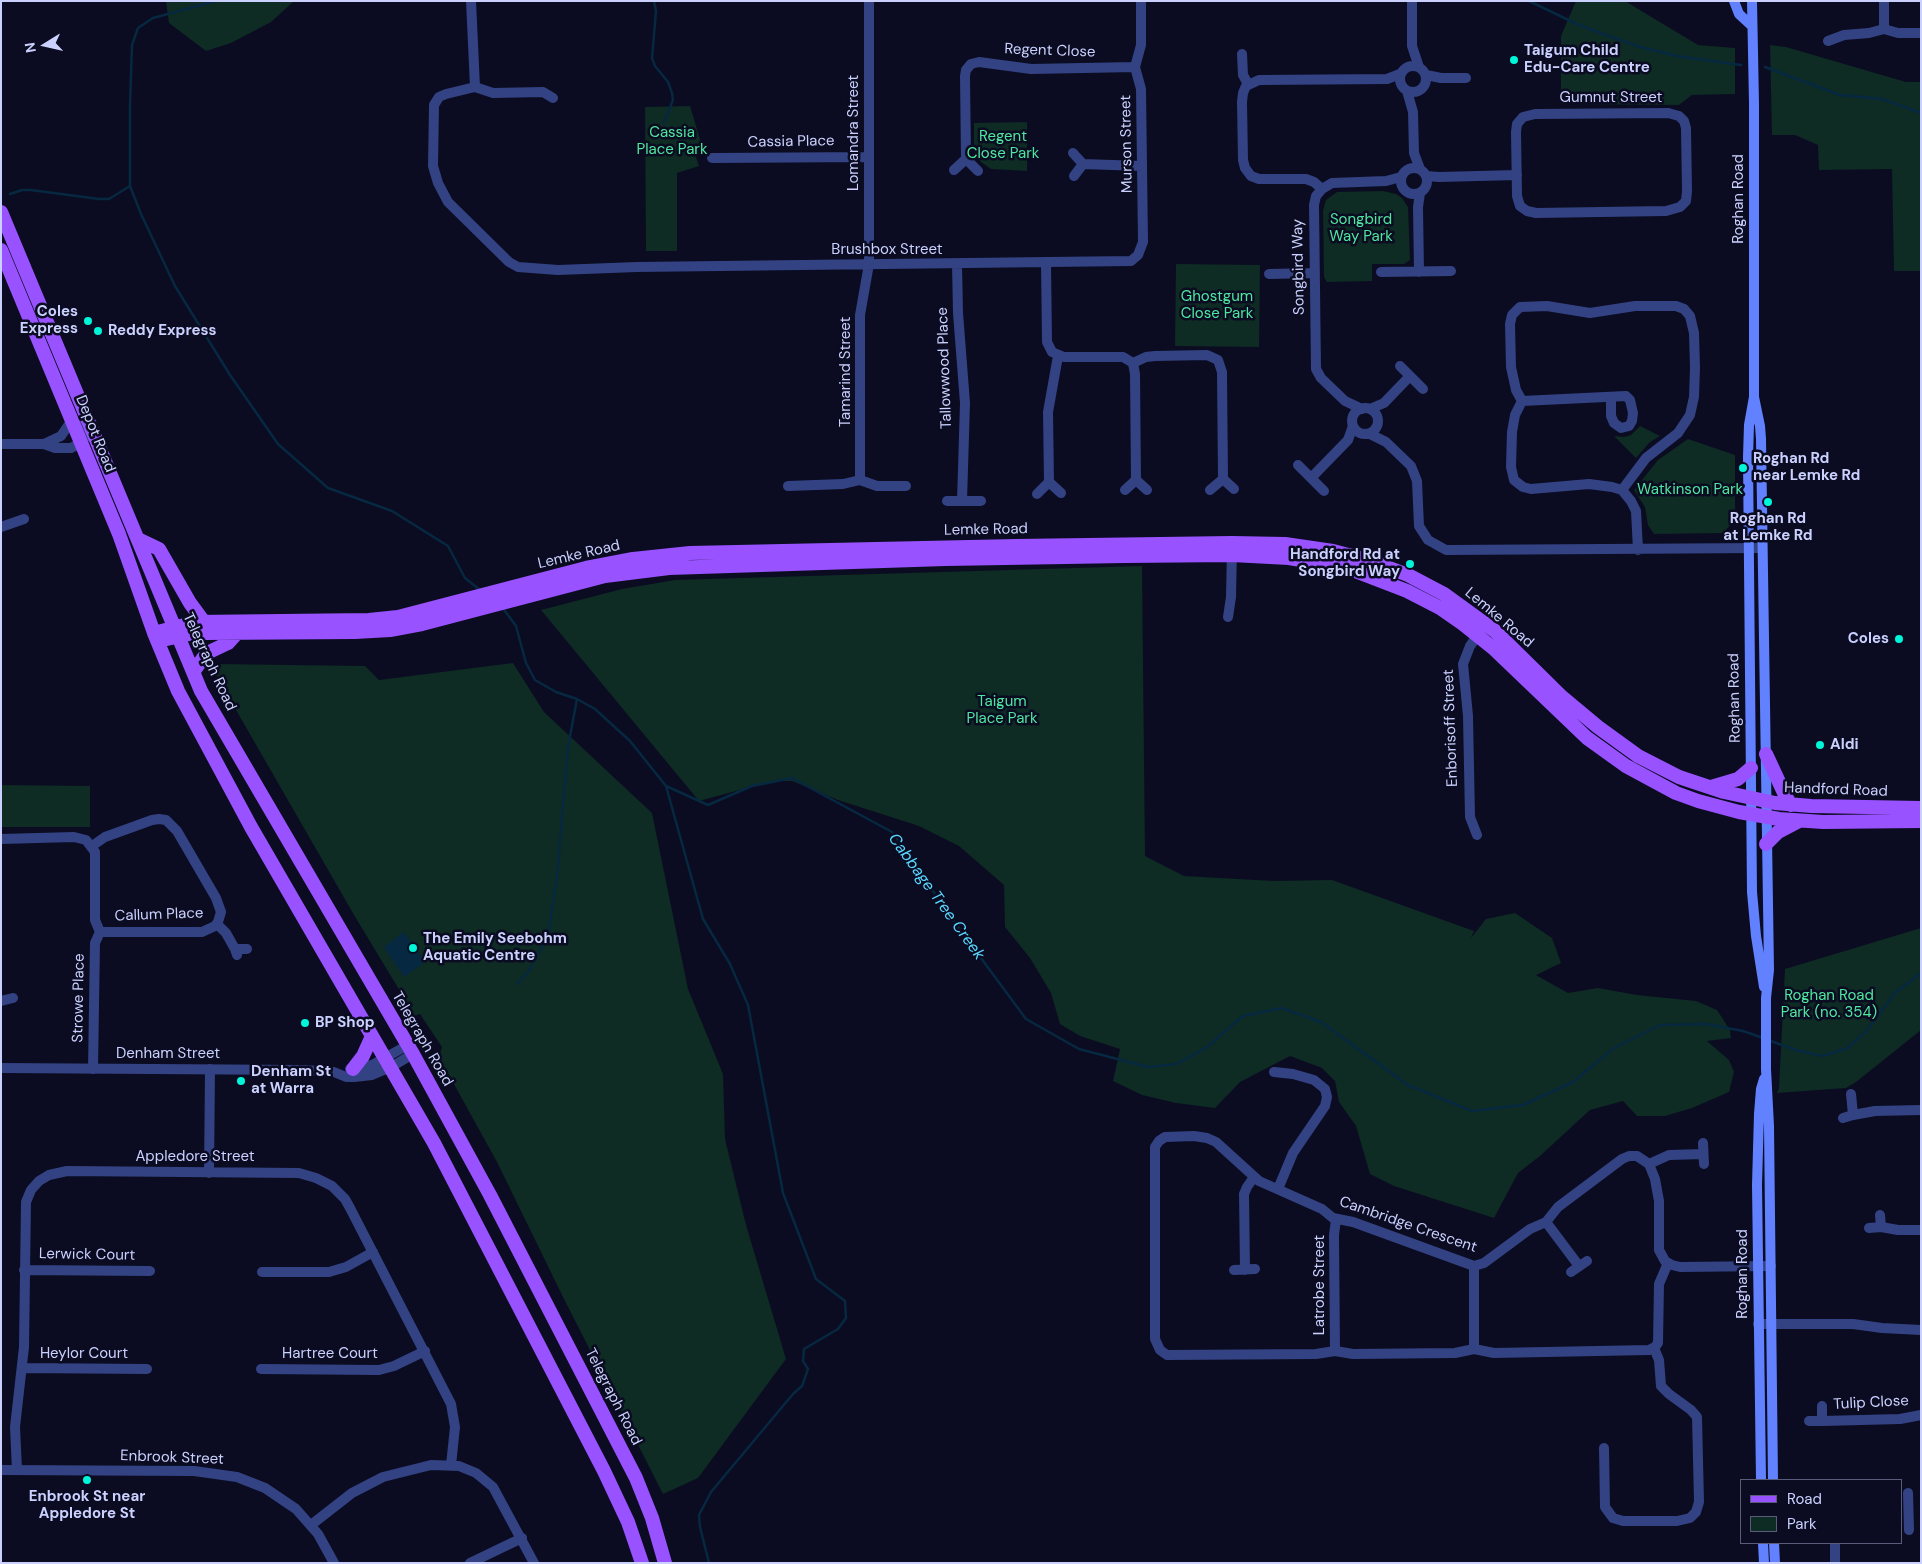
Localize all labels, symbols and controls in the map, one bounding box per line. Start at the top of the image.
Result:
north arrow [20,20,70,70]
street label: Regent Close [1004,40,1096,62]
text: N [20,41,40,54]
place label: Taigum Child Edu-Care Centre [1524,42,1650,77]
marker: Taigum Child Edu-Care Centre [1508,54,1520,66]
street label: Lomandra Street [845,75,863,191]
street label: Gumnut Street [1560,89,1662,107]
street label: Murson Street [1117,95,1137,193]
park label: Cassia Place Park [637,124,707,159]
park label: Regent Close Park [967,128,1039,163]
street label: Cassia Place [747,132,835,152]
street label: Roghan Road [1730,154,1748,244]
park label: Songbird Way Park [1329,211,1393,246]
street label: Songbird Way [1289,219,1309,315]
street label: Brushbox Street [831,241,943,259]
park label: Ghostgum Close Park [1181,288,1253,323]
place label: Coles Express [20,303,78,338]
street label: Tallowwood Place [934,307,956,429]
marker: Coles Express [82,315,94,327]
street label: Tamarind Street [837,317,855,427]
place label: Reddy Express [108,322,216,340]
marker: Reddy Express [92,325,104,337]
street label: Depot Road [71,393,119,475]
place label: Roghan Rd near Lemke Rd [1753,450,1860,485]
marker: Roghan Rd near Lemke Rd [1737,462,1749,474]
park label: Watkinson Park [1637,481,1743,499]
marker: Roghan Rd at Lemke Rd [1762,496,1774,508]
place label: Roghan Rd at Lemke Rd [1723,510,1813,545]
street label: Lemke Road [944,520,1028,540]
street label: Lemke Road [536,537,622,573]
place label: Handford Rd at Songbird Way [1290,546,1400,581]
marker: Handford Rd at Songbird Way [1404,558,1416,570]
street label: Lemke Road [1461,584,1537,652]
street label: Telegraph Road [178,610,240,714]
place label: Coles [1848,630,1889,648]
marker: Coles [1893,633,1905,645]
street label: Roghan Road [1725,653,1745,743]
street label: Enborisoff Street [1440,669,1462,787]
park label: Taigum Place Park [967,693,1037,728]
place label: Aldi [1830,736,1859,754]
marker: Aldi [1814,739,1826,751]
street label: Handford Road [1784,779,1888,801]
water label: Cabbage Tree Creek [884,830,988,964]
street label: Callum Place [114,904,204,926]
place label: The Emily Seebohm Aquatic Centre [423,930,567,965]
marker: The Emily Seebohm Aquatic Centre [407,942,419,954]
street label: Strowe Place [69,953,89,1043]
park label: Roghan Road Park (no. 354) [1781,987,1877,1022]
street label: Telegraph Road [388,988,456,1090]
place label: BP Shop [315,1014,375,1032]
marker: BP Shop [299,1017,311,1029]
street label: Denham Street [116,1045,220,1063]
place label: Denham St at Warra [251,1063,331,1098]
marker: Denham St at Warra [235,1075,247,1087]
street label: Appledore Street [135,1148,255,1166]
street label: Cambridge Crescent [1337,1193,1479,1257]
street label: Roghan Road [1734,1229,1752,1319]
street label: Latrobe Street [1311,1235,1329,1335]
street label: Lerwick Court [39,1245,135,1265]
street label: Heylor Court [40,1345,128,1363]
street label: Hartree Court [282,1345,378,1363]
street label: Telegraph Road [581,1346,645,1448]
street label: Tulip Close [1833,1392,1909,1414]
street label: Enbrook Street [120,1447,224,1469]
marker: Enbrook St near Appledore St [81,1474,93,1486]
legend [1740,1479,1902,1544]
place label: Enbrook St near Appledore St [29,1488,145,1523]
text: Road [1787,1489,1822,1509]
text: Park [1787,1514,1817,1534]

